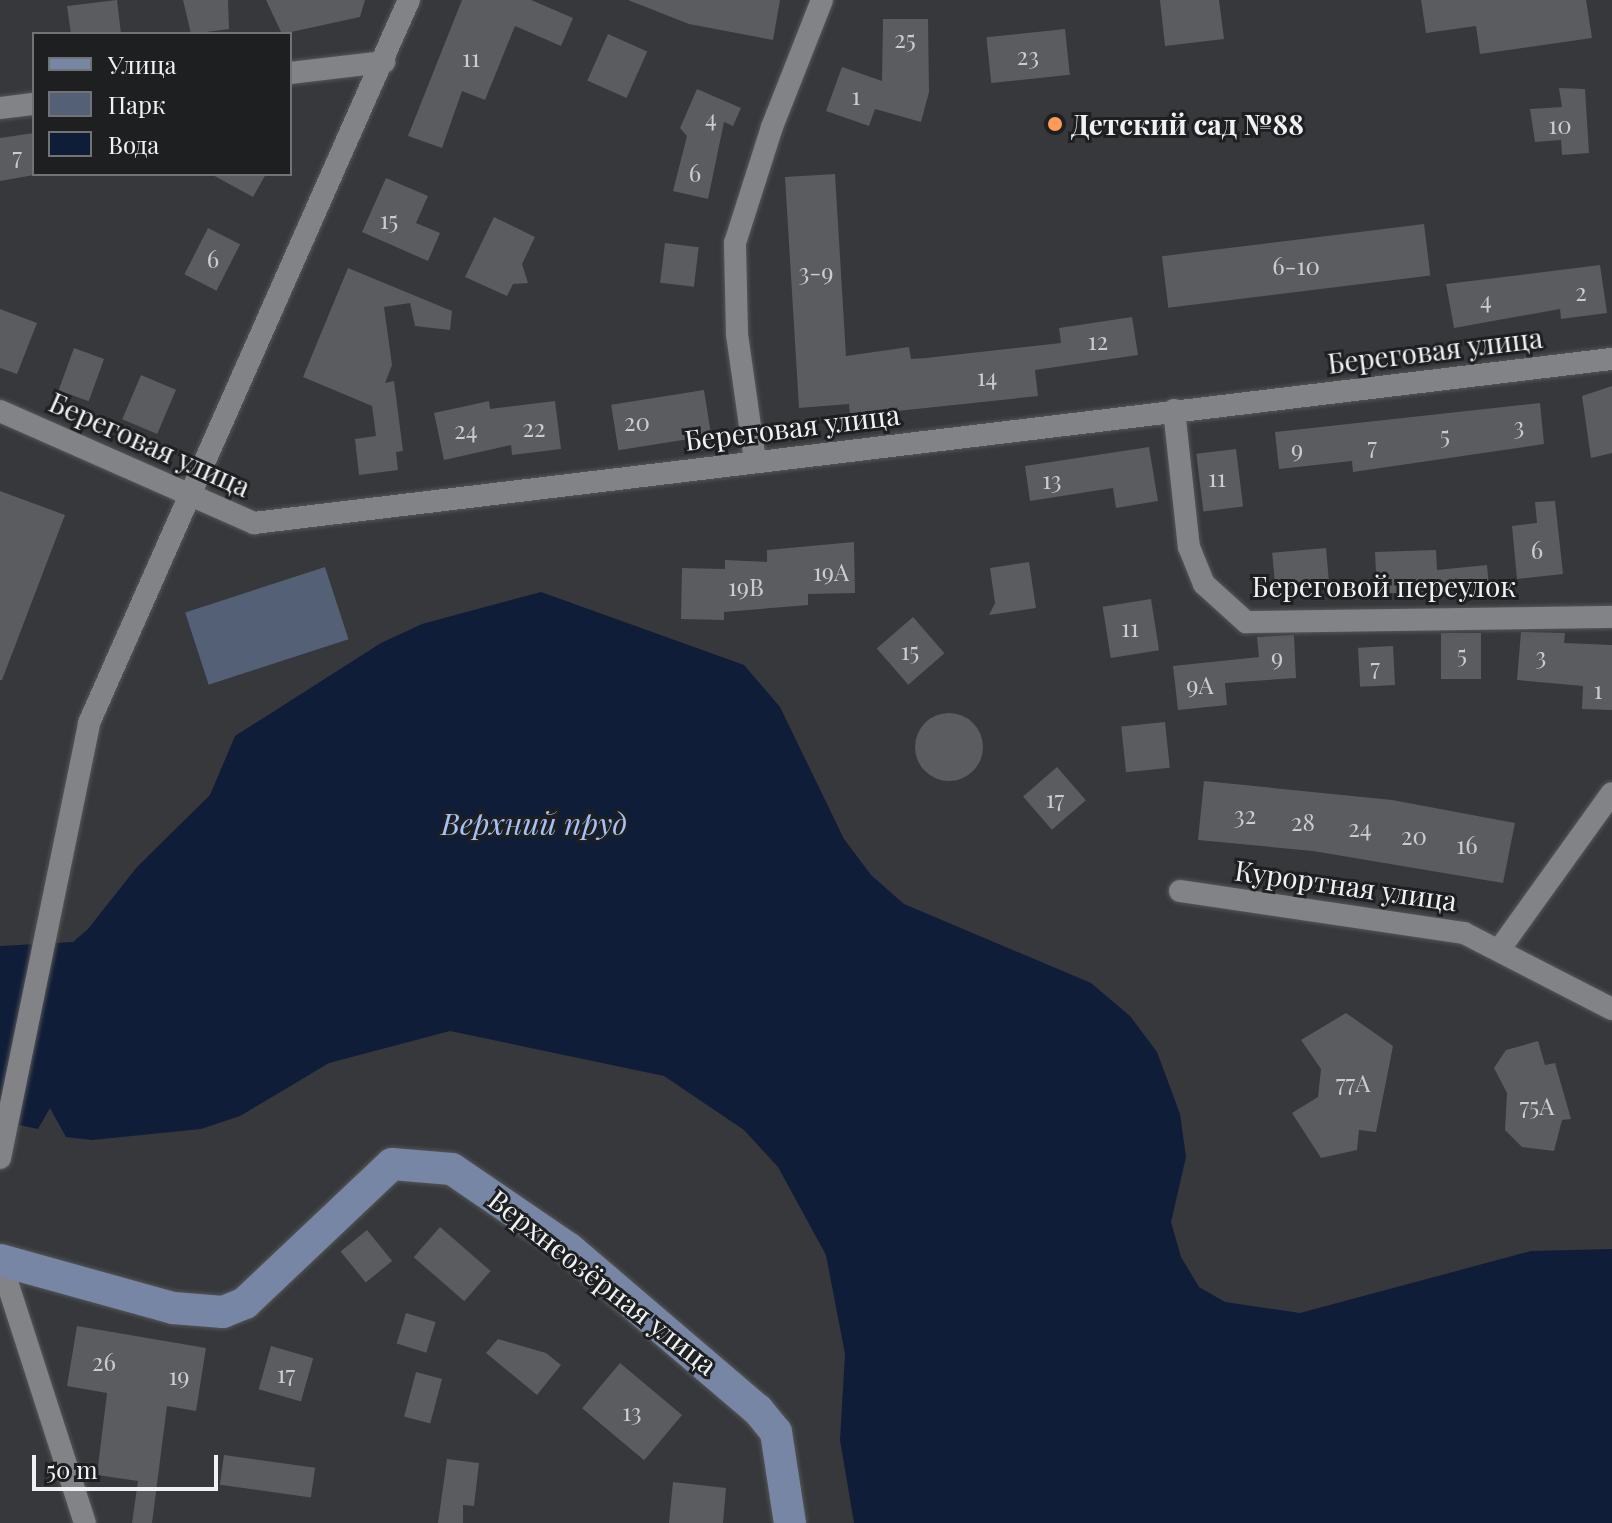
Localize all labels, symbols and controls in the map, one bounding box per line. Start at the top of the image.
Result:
house number: 25 [894,25,916,53]
legend [32,32,292,176]
house number: 23 [1017,42,1039,70]
house number: 11 [462,44,480,72]
text: Улица [108,48,177,80]
house number: 1 [852,82,860,110]
text: Парк [108,88,166,120]
house number: 4 [705,104,717,132]
place label: Детский сад №88 [1071,107,1304,141]
house number: 10 [1548,111,1572,139]
marker: Детский сад №88 [1046,115,1064,133]
text: Вода [108,128,159,160]
house number: 7 [12,142,22,170]
house number: 6 [689,159,701,187]
house number: 15 [380,206,398,234]
house number: 6 [207,245,219,273]
house number: 6-10 [1272,252,1320,280]
house number: 3-9 [798,258,834,286]
house number: 2 [1575,278,1587,306]
house number: 4 [1480,286,1492,314]
street label: Береговая улица [1326,320,1544,380]
house number: 12 [1088,327,1108,355]
house number: 14 [977,363,997,391]
street label: Береговая улица [44,385,256,503]
street label: Береговая улица [683,397,901,457]
house number: 20 [624,408,650,436]
house number: 3 [1514,412,1524,440]
house number: 22 [523,414,545,442]
house number: 24 [454,416,478,444]
house number: 5 [1440,421,1450,449]
house number: 7 [1367,432,1377,460]
house number: 9 [1291,435,1303,463]
house number: 11 [1208,464,1226,492]
house number: 13 [1042,466,1062,494]
house number: 6 [1531,536,1543,564]
house number: 19А [813,558,849,586]
street label: Береговой переулок [1252,569,1516,603]
house number: 19В [728,573,764,601]
house number: 11 [1121,614,1139,642]
house number: 15 [901,637,919,665]
house number: 5 [1457,640,1467,668]
house number: 3 [1536,642,1546,670]
house number: 9 [1271,643,1283,671]
house number: 7 [1370,653,1380,681]
house number: 9А [1186,671,1214,699]
house number: 1 [1594,676,1602,704]
house number: 17 [1046,785,1064,813]
house number: 32 [1234,801,1256,829]
water label: Верхний пруд [441,805,627,841]
house number: 28 [1291,808,1315,836]
house number: 24 [1348,814,1372,842]
house number: 20 [1401,822,1427,850]
house number: 16 [1456,831,1478,859]
street label: Курортная улица [1233,853,1459,917]
house number: 77А [1336,1069,1370,1097]
house number: 75А [1520,1092,1554,1120]
street label: Верхнеозёрная улица [482,1182,724,1382]
house number: 26 [92,1348,116,1376]
house number: 17 [277,1360,295,1388]
house number: 19 [168,1362,190,1390]
house number: 13 [622,1398,642,1426]
scale bar [36,1439,222,1489]
text: 50 m [46,1453,98,1485]

